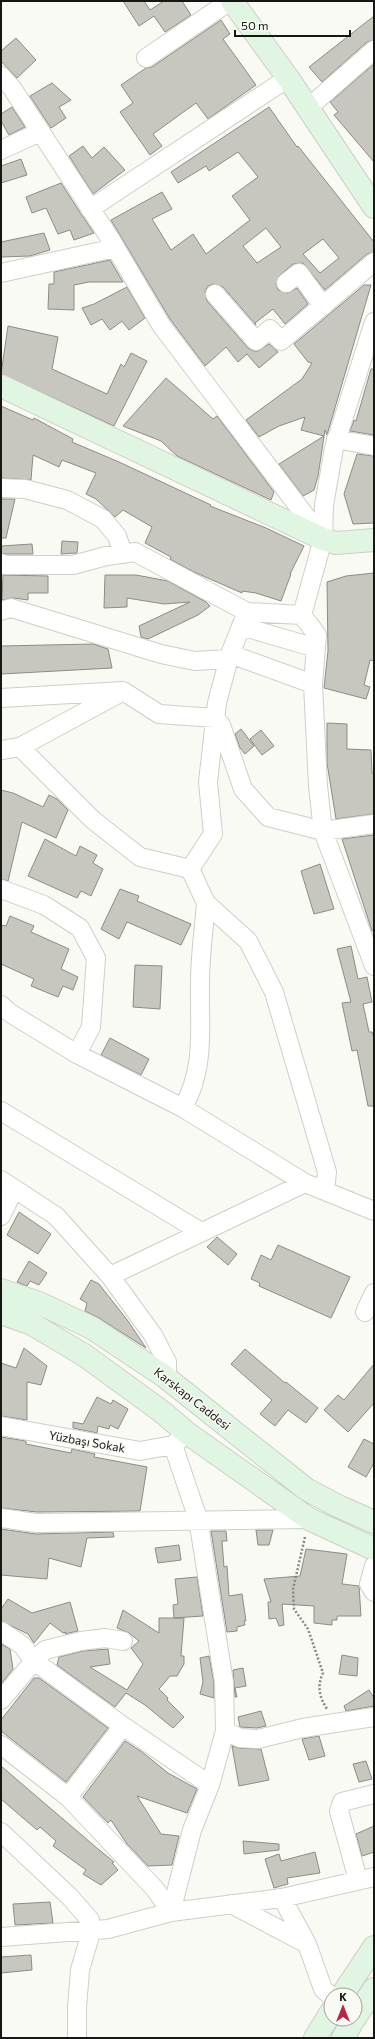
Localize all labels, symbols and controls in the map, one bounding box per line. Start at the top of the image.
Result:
scale bar [235,12,350,38]
text: 50 m [241,18,269,32]
street label: Karskapı Caddesi [152,1364,234,1432]
street label: Yüzbaşı Sokak [48,1427,127,1455]
north arrow [323,1987,363,2027]
text: K [339,1990,347,2003]

